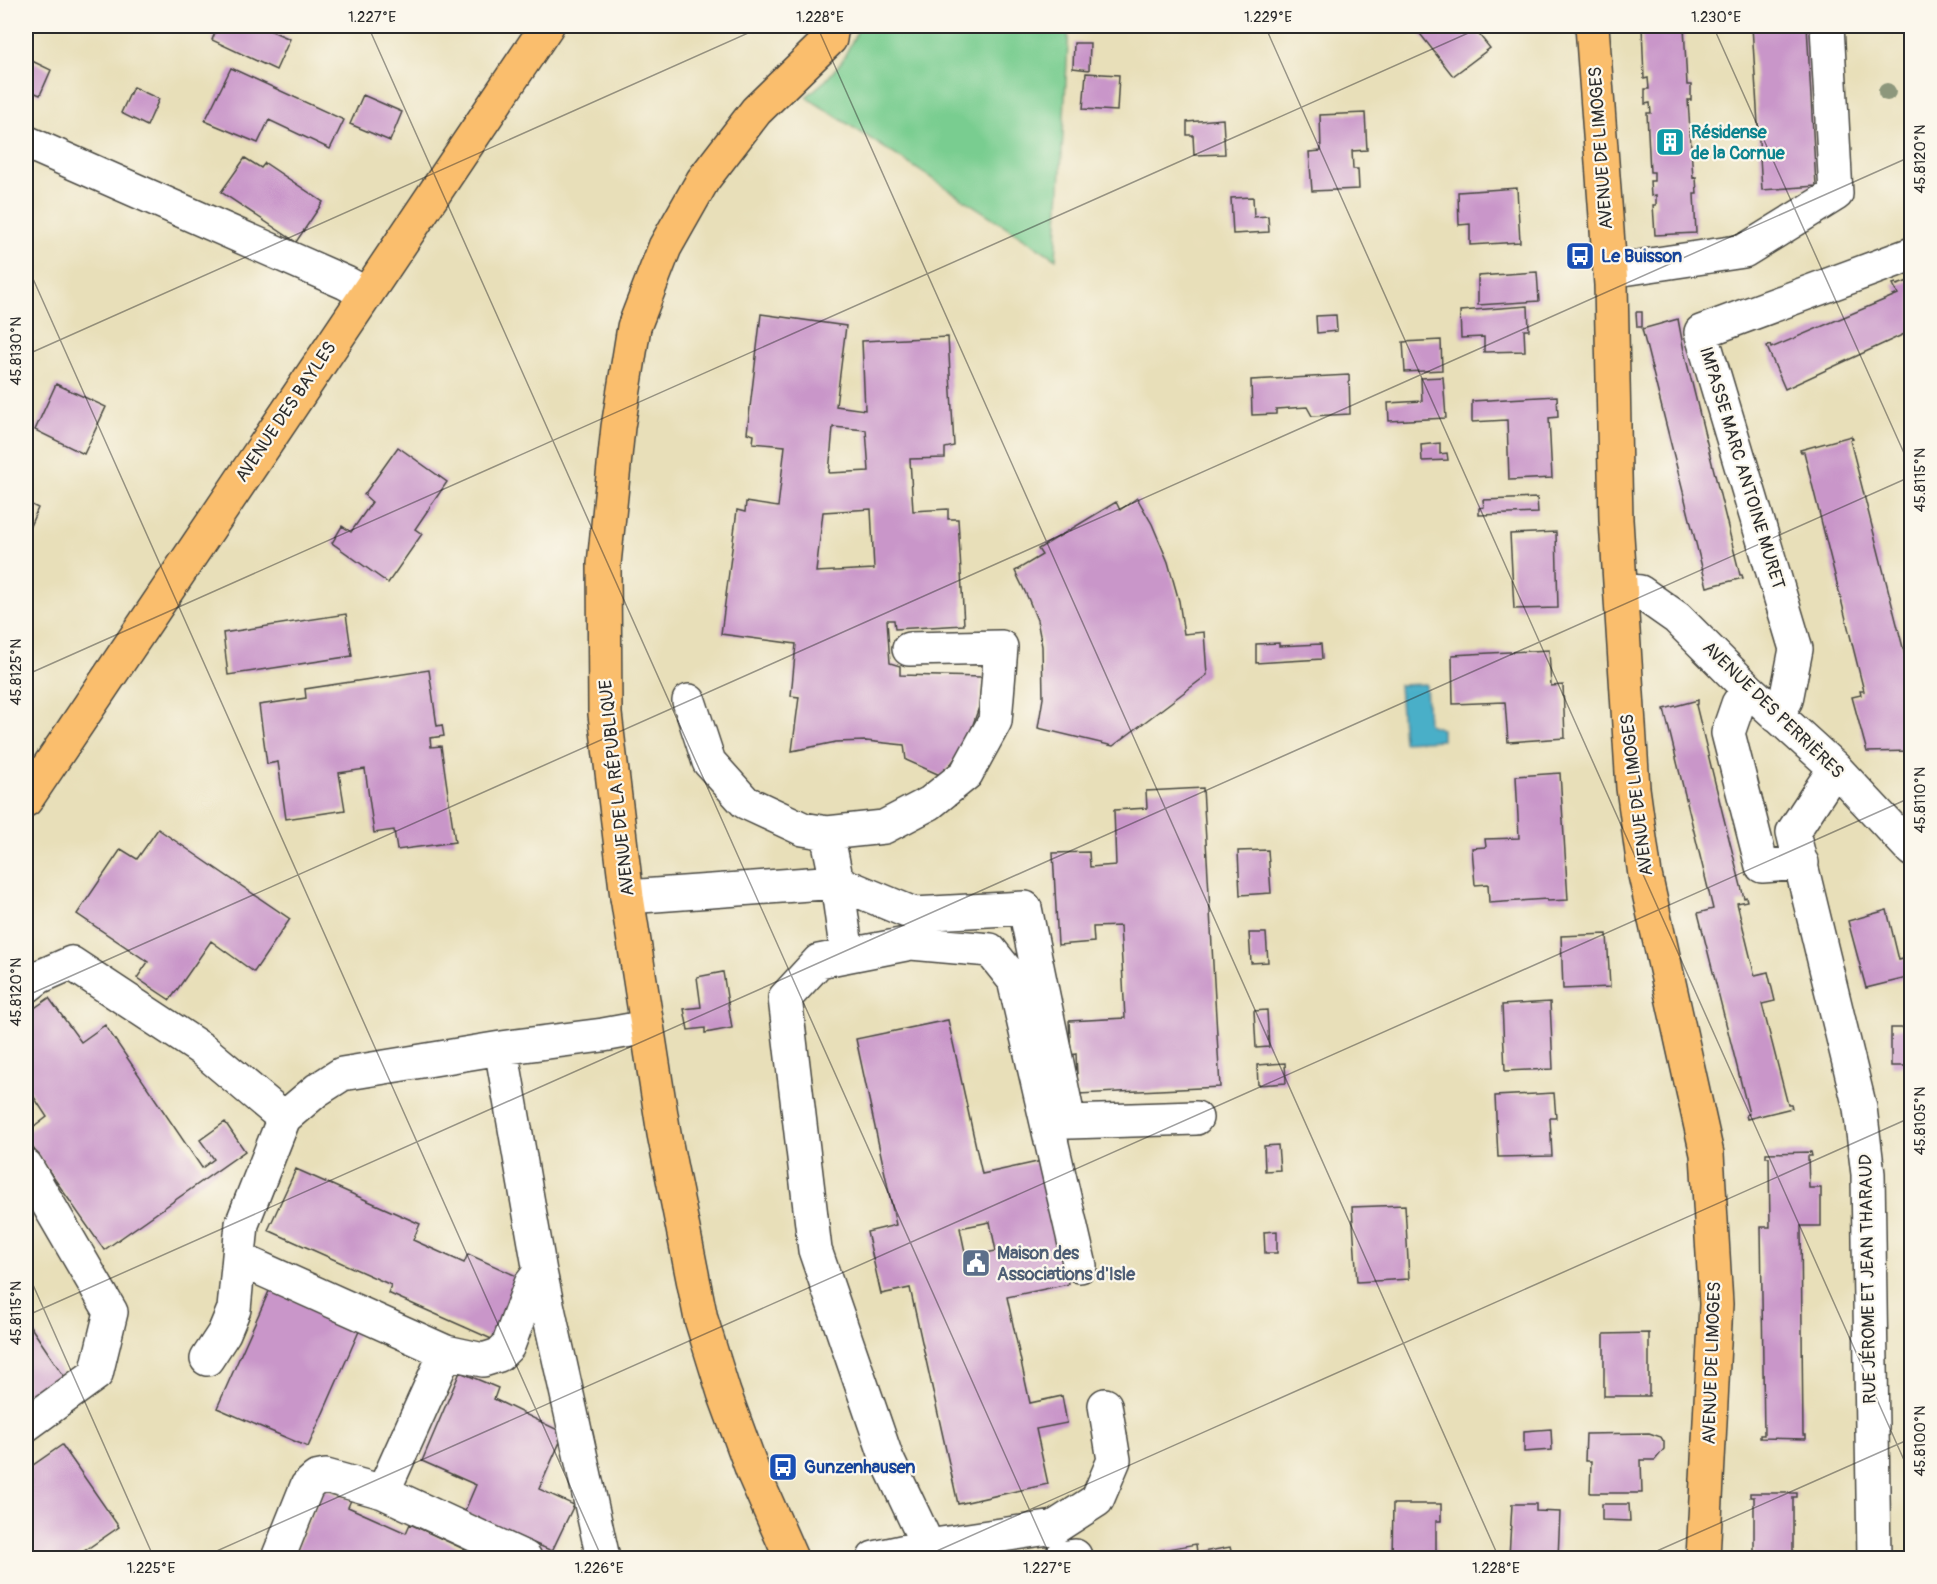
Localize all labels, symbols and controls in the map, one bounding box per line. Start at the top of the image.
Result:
text: 1.227°E [348,8,396,27]
text: 1.228°E [796,8,844,27]
text: 1.229°E [1244,8,1292,27]
text: 1.230°E [1691,8,1741,27]
street label: AVENUE DE LIMOGES [1584,66,1618,230]
place label: Résidense de la Cornue [1691,121,1786,165]
text: 45.8120°N [1911,125,1930,193]
building icon: Résidense de la Cornue [1654,126,1686,158]
bus stop icon: Le Buisson [1564,240,1596,272]
place label: Le Buisson [1601,245,1682,268]
text: 45.8130°N [7,317,26,385]
street label: AVENUE DES BAYLES [230,337,342,487]
street label: IMPASSE MARC ANTOINE MURET [1694,344,1790,592]
text: 45.8115°N [1911,448,1930,512]
street label: AVENUE DES PERRIÈRES [1697,636,1849,784]
text: 45.8125°N [7,639,26,705]
street label: AVENUE DE LA RÉPUBLIQUE [594,679,640,897]
street label: AVENUE DE LIMOGES [1616,713,1658,877]
text: 45.8110°N [1911,767,1930,833]
text: 45.8120°N [7,958,26,1026]
text: 45.8105°N [1911,1087,1930,1155]
street label: RUE JÉROME ET JEAN THARAUD [1854,1154,1882,1404]
place label: Maison des Associations d'Isle [997,1242,1136,1286]
public building icon: Maison des Associations d'Isle [960,1247,992,1279]
text: 45.8115°N [7,1281,26,1345]
street label: AVENUE DE LIMOGES [1698,1281,1726,1445]
text: 45.8100°N [1911,1406,1930,1476]
bus stop icon: Gunzenhausen [767,1451,799,1483]
place label: Gunzenhausen [804,1456,916,1479]
text: 1.225°E [127,1559,175,1578]
text: 1.226°E [574,1559,624,1578]
text: 1.227°E [1023,1559,1071,1578]
text: 1.228°E [1472,1559,1520,1578]

